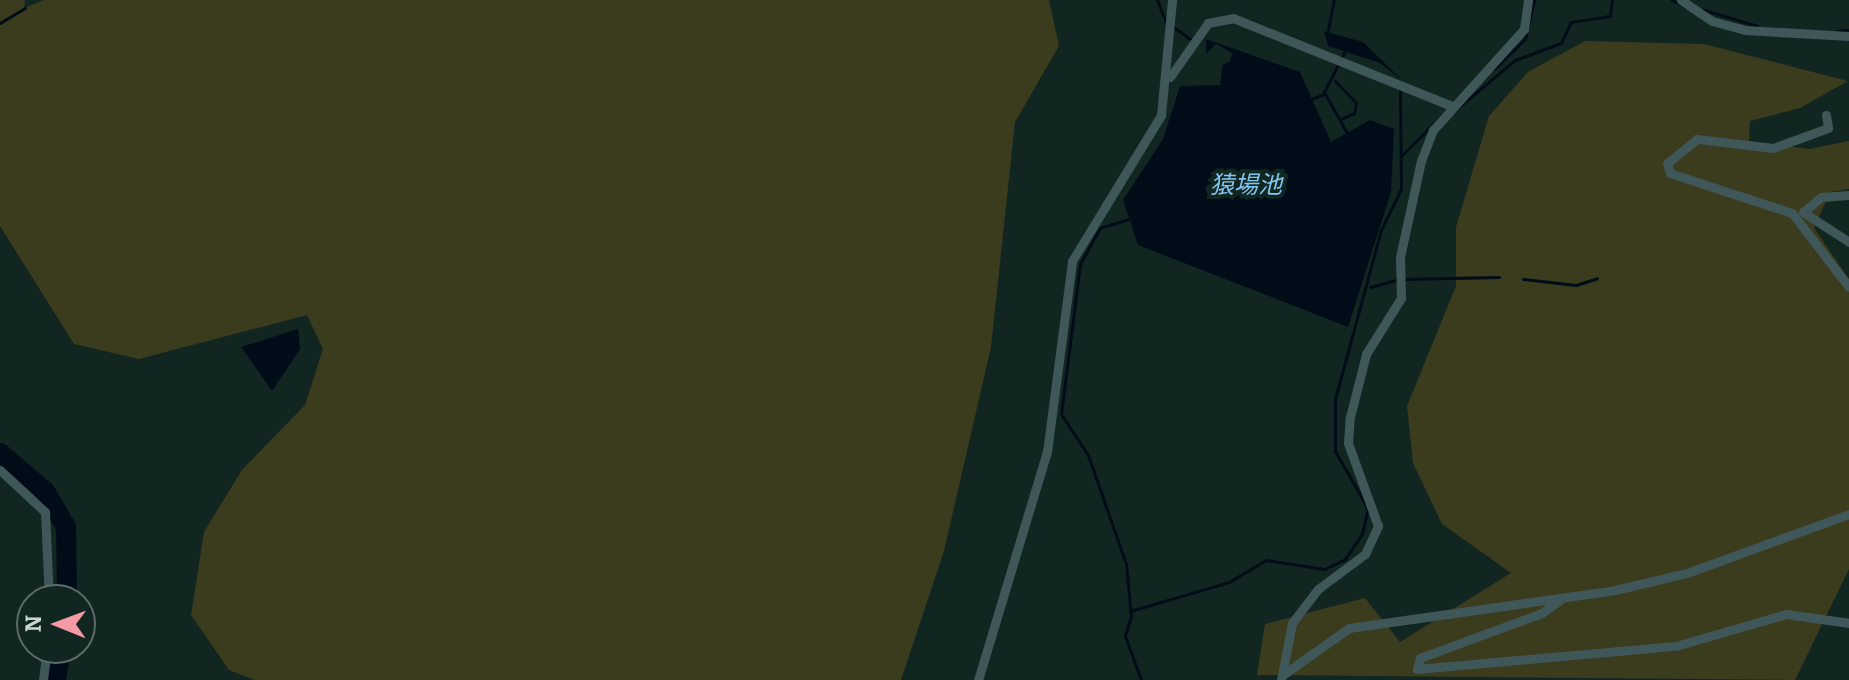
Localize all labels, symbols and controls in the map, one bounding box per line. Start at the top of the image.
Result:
water label: 猿場池 [1210,172,1282,200]
north arrow [16,584,96,664]
text: N [20,615,47,632]

